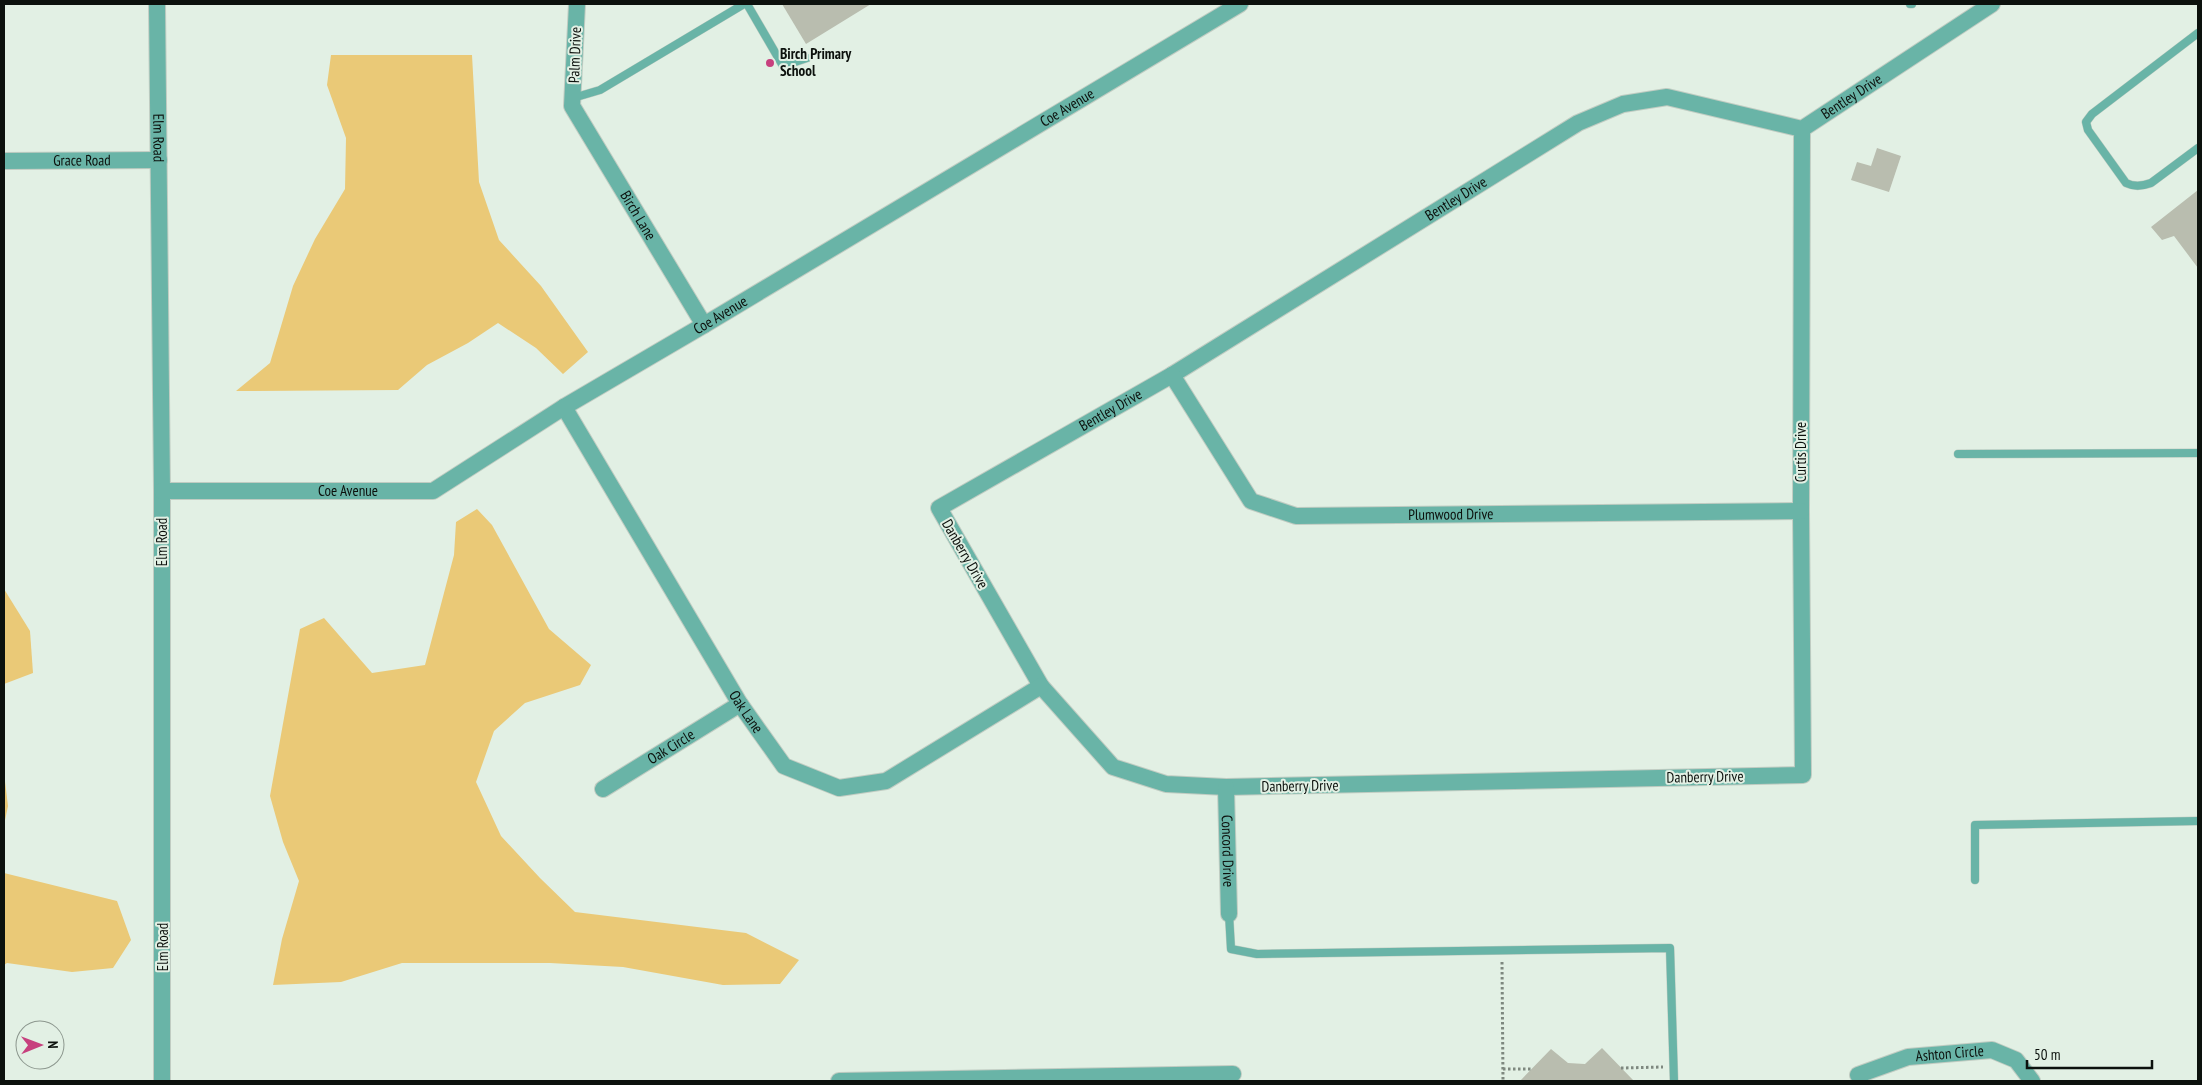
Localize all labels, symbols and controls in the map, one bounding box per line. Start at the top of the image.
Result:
street label: Palm Drive [564,27,585,83]
place label: Birch Primary School [780,44,852,80]
marker: Birch Primary School [764,57,776,69]
street label: Bentley Drive [1817,69,1885,123]
street label: Coe Avenue [1036,84,1097,131]
street label: Elm Road [149,114,169,162]
street label: Grace Road [53,150,111,170]
street label: Bentley Drive [1421,172,1490,225]
street label: Birch Lane [616,187,661,243]
street label: Coe Avenue [690,291,751,338]
street label: Bentley Drive [1076,384,1145,435]
street label: Curtis Drive [1791,422,1810,482]
street label: Coe Avenue [318,481,378,500]
street label: Plumwood Drive [1408,504,1494,524]
street label: Danberry Drive [938,516,993,592]
street label: Elm Road [152,518,171,566]
street label: Oak Lane [725,687,768,737]
street label: Oak Circle [644,725,698,768]
street label: Danberry Drive [1666,766,1744,787]
street label: Danberry Drive [1261,775,1339,796]
street label: Concord Drive [1218,815,1238,887]
street label: Elm Road [153,923,172,971]
north arrow [15,1020,65,1070]
scale bar [2027,1038,2152,1070]
text: N [44,1041,62,1049]
street label: Ashton Circle [1915,1041,1985,1065]
text: 50 m [2034,1045,2060,1064]

